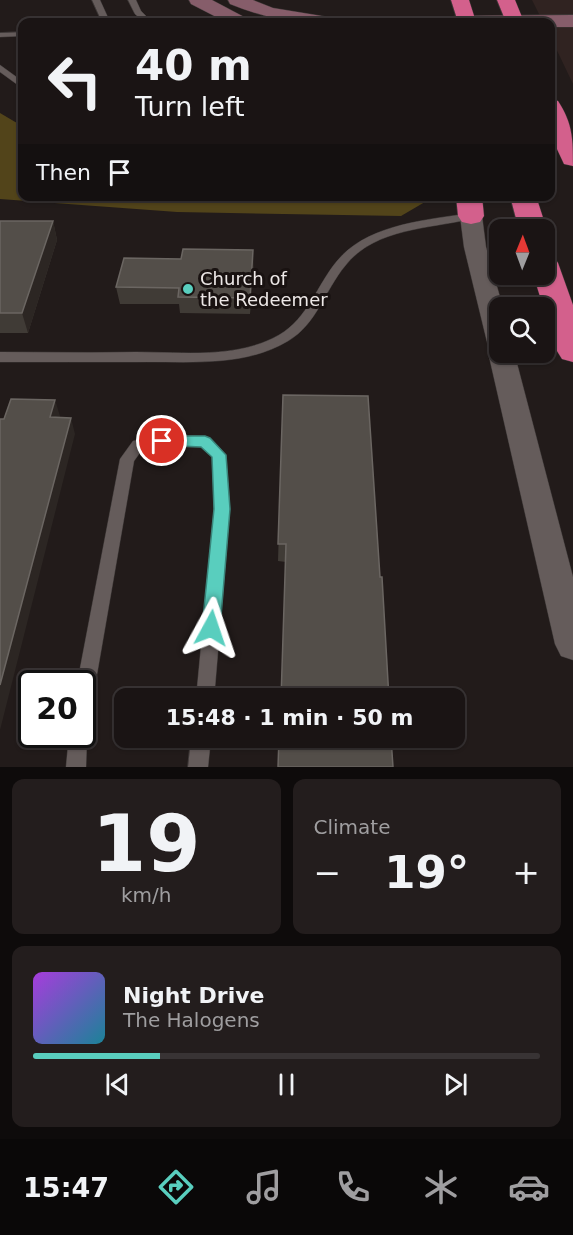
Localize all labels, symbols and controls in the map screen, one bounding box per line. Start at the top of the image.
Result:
text: 40 m [135,41,252,90]
icon: left [36,42,114,120]
text: Turn left [135,91,245,122]
icon: arrive [103,156,136,189]
text: Then [36,160,91,185]
north arrow [489,219,555,285]
map controls [489,219,555,363]
place label: Church of the Redeemer [200,268,328,310]
marker: Church of the Redeemer [181,282,195,296]
button: search [489,297,555,363]
pin [136,415,187,466]
icon: arrive [145,424,178,457]
position arrow [179,596,243,660]
speed limit sign: 20 [18,670,96,748]
text: 15:48 · 1 min · 50 m [166,705,413,730]
text: 19 [92,799,201,889]
text: Climate [314,815,390,839]
text: 19° [384,846,469,899]
text: − [314,853,341,892]
text: + [512,853,540,892]
text: km/h [121,883,171,907]
text: Night Drive [123,983,264,1008]
text: The Halogens [123,1008,260,1032]
icon: previous [101,1068,134,1101]
icon: pause [270,1068,303,1101]
icon: next [439,1068,472,1101]
icon: directions [155,1166,197,1208]
icon: music [243,1166,285,1208]
icon: phone [332,1166,374,1208]
icon: climate [420,1166,462,1208]
icon: car [508,1166,550,1208]
text: 15:47 [23,1172,109,1203]

